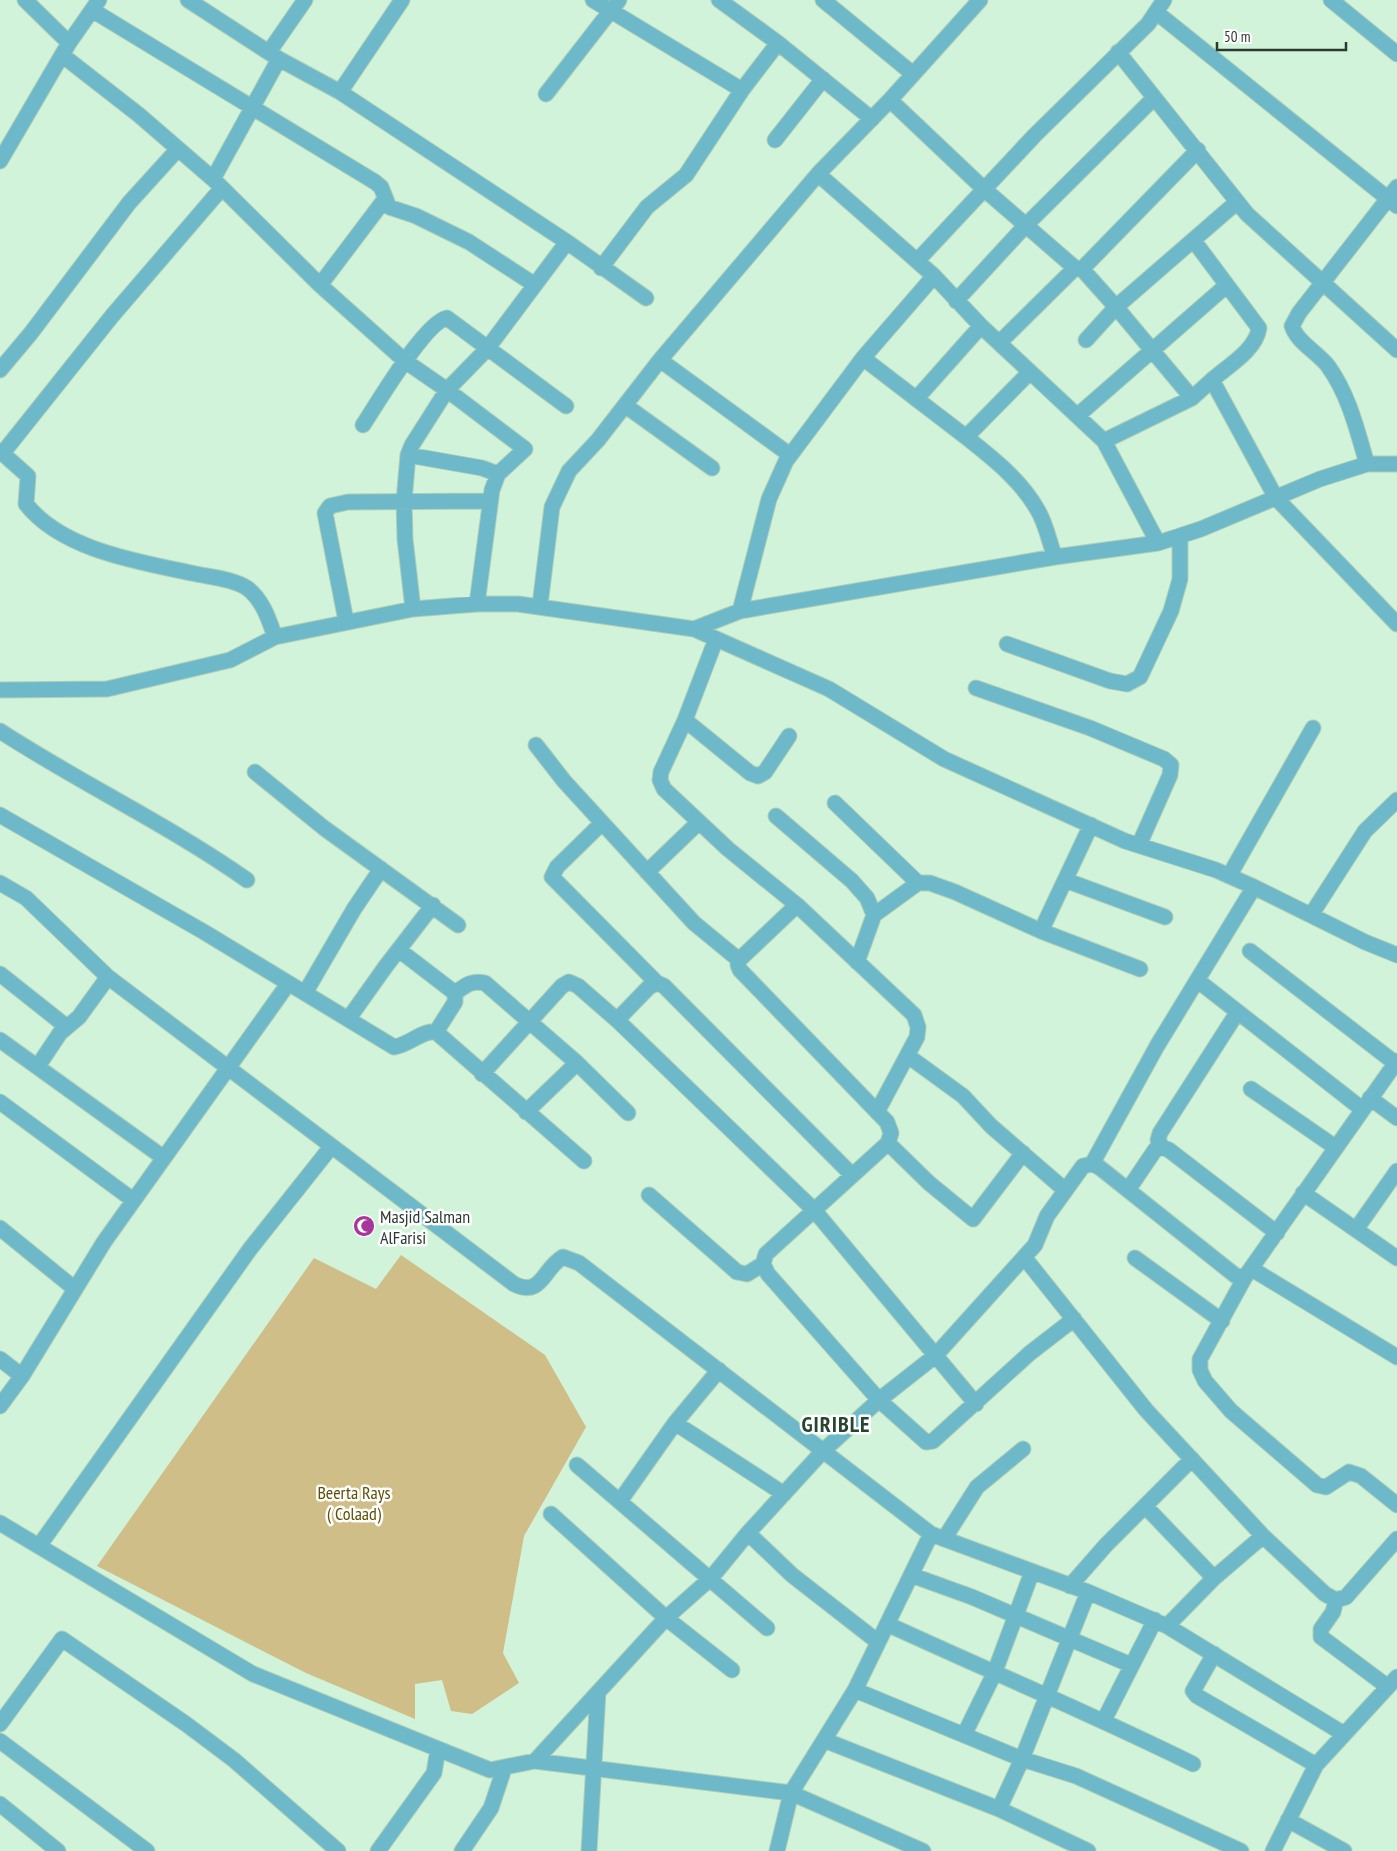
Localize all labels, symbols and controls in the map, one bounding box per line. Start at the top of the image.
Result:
scale bar [1217,20,1346,52]
text: 50 m [1224,27,1250,46]
place label: Masjid Salman AlFarisi [380,1205,470,1249]
mosque icon: Masjid Salman AlFarisi [352,1214,376,1238]
district label: GIRIBLE [801,1410,871,1438]
park label: Beerta Rays ( Colaad) [317,1481,391,1525]

